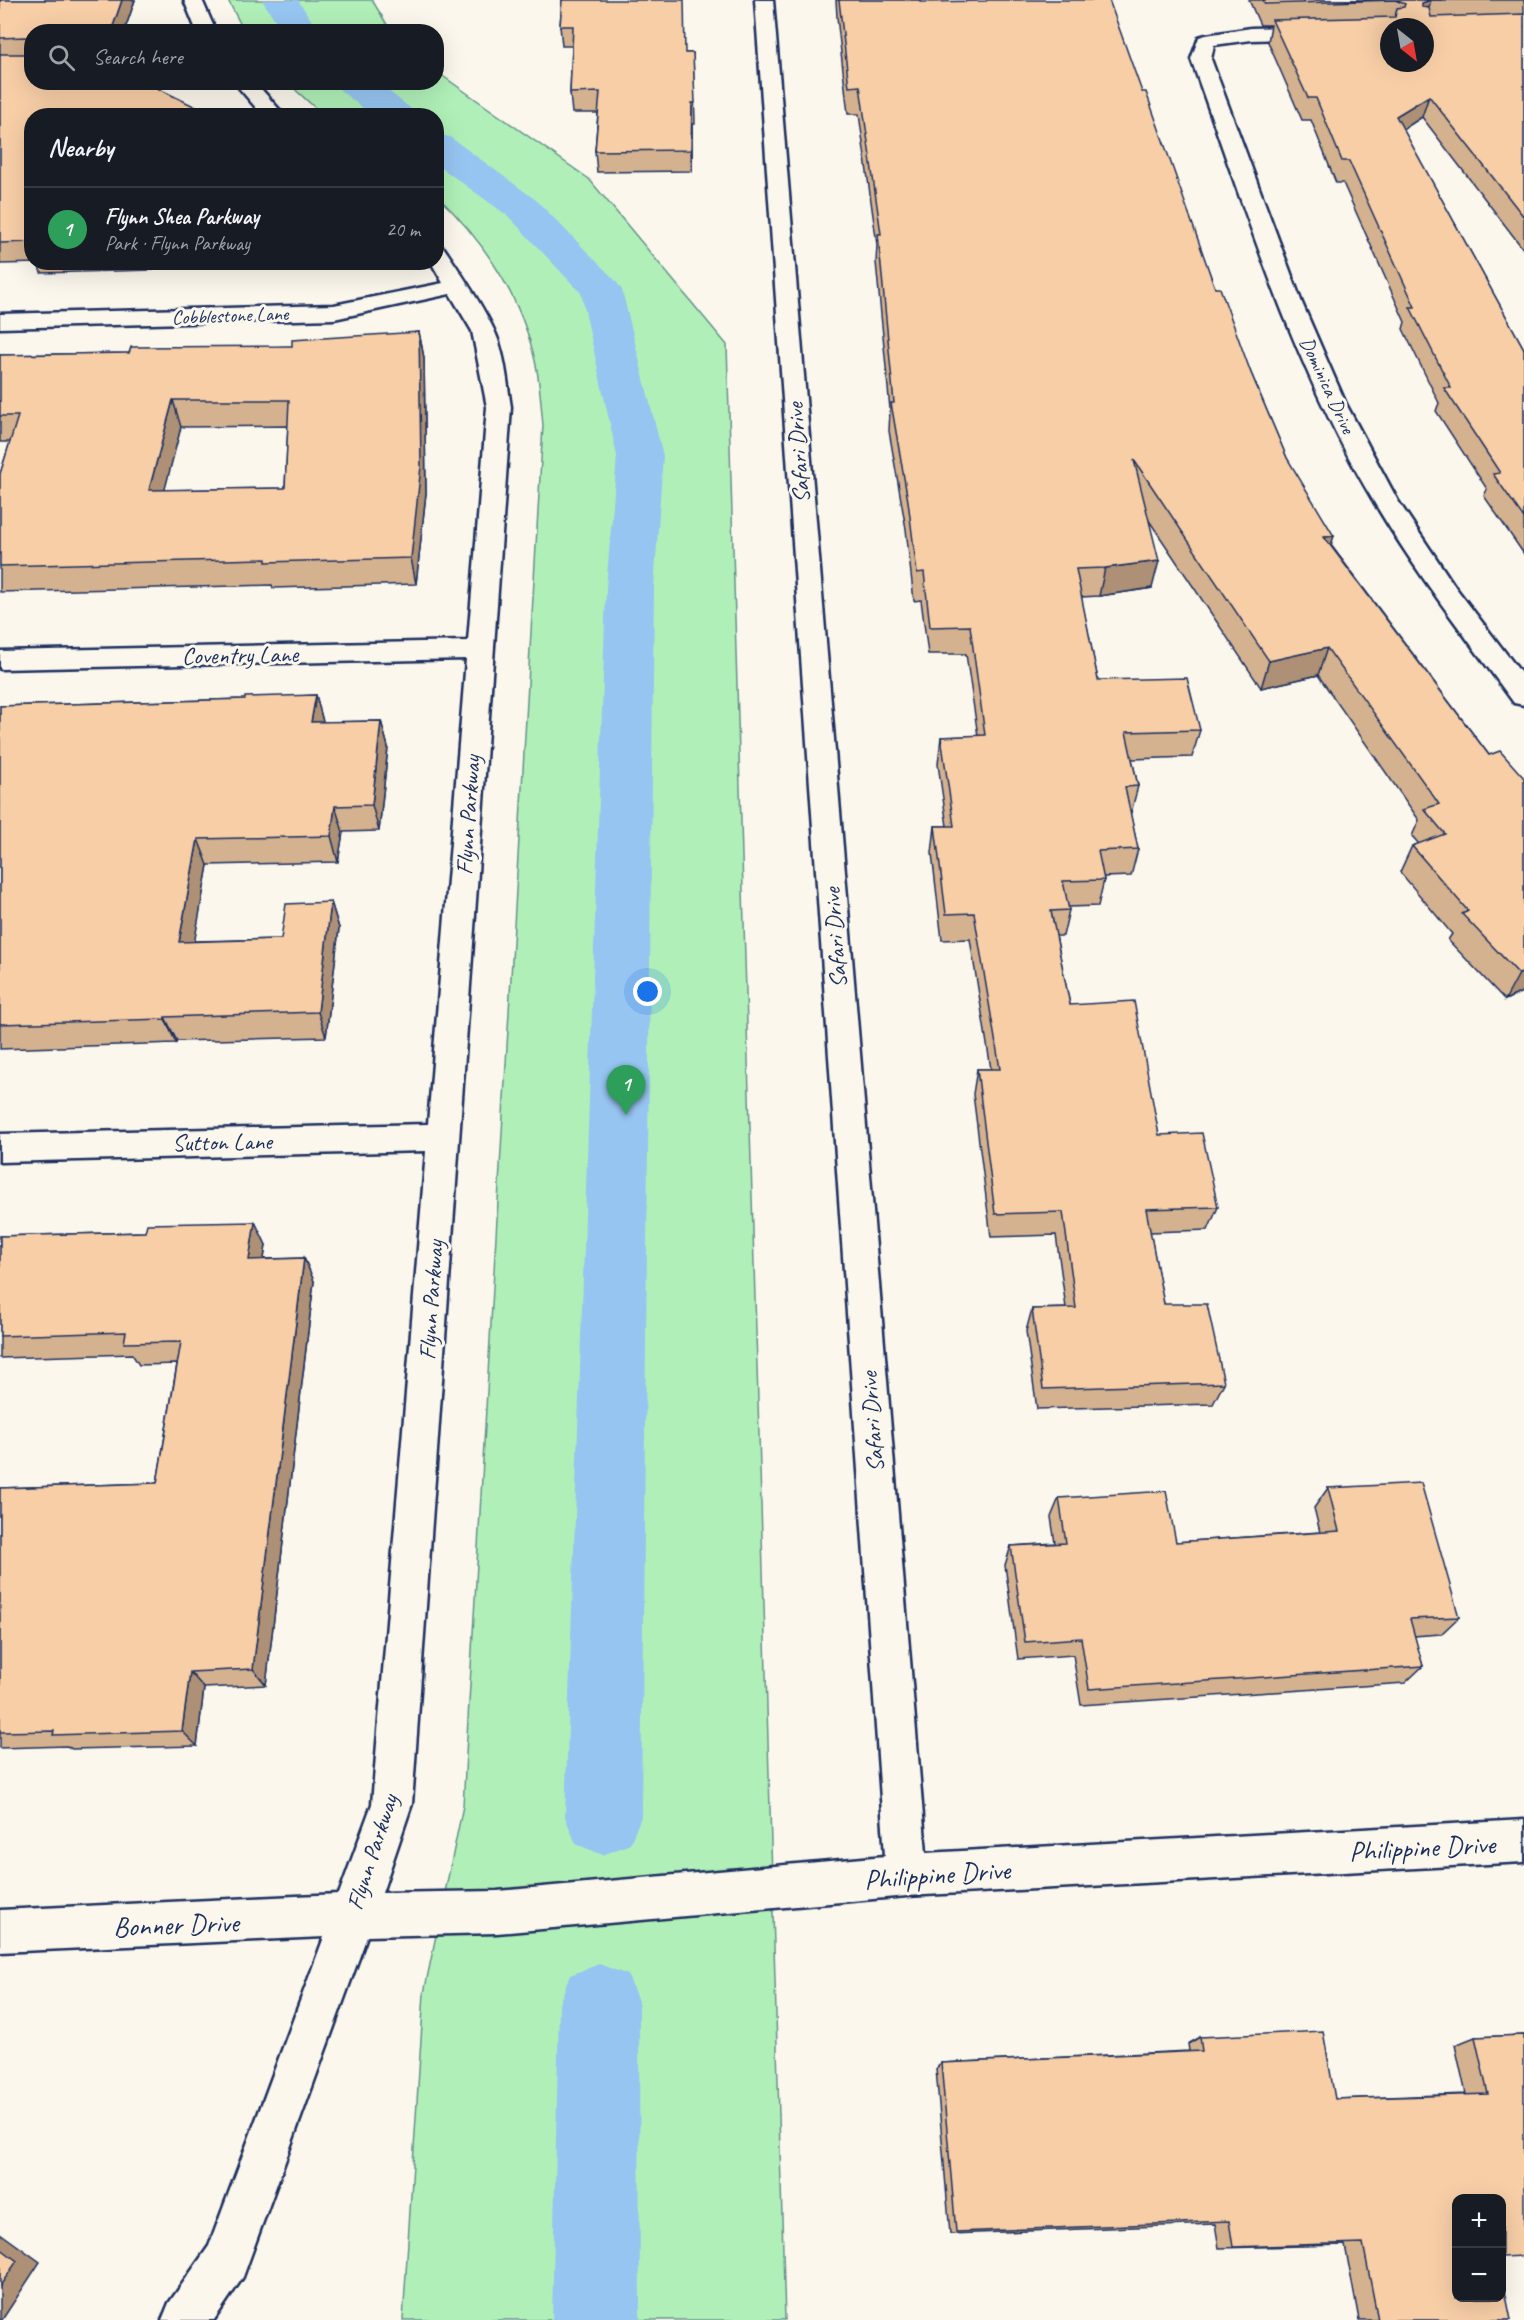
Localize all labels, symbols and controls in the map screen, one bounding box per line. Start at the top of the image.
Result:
north arrow [1380,18,1434,72]
search box [24,24,444,90]
icon: search [45,41,78,74]
text: Search here [93,43,183,71]
text: Nearby [48,131,113,164]
text: Flynn Shea Parkway [105,203,259,231]
text: 1 [63,217,72,242]
text: 20 m [386,217,420,242]
text: Park · Flynn Parkway [105,231,250,256]
street label: Cobblestone Lane [171,301,290,330]
street label: Dominica Drive [1294,333,1361,439]
street label: Safari Drive [779,400,816,504]
street label: Coventry Lane [182,639,301,671]
street label: Flynn Parkway [449,753,487,876]
street label: Safari Drive [816,885,853,989]
your location [633,977,662,1006]
pin: 1 [606,1066,646,1115]
street label: Sutton Lane [172,1126,274,1158]
street label: Flynn Parkway [412,1238,450,1361]
street label: Safari Drive [853,1369,890,1473]
street label: Flynn Parkway [339,1789,405,1913]
street label: Philippine Drive [1348,1826,1498,1869]
street label: Philippine Drive [863,1852,1013,1897]
street label: Bonner Drive [113,1905,241,1944]
map controls [1452,2194,1506,2302]
button: + [1452,2194,1506,2248]
button: − [1452,2248,1506,2302]

